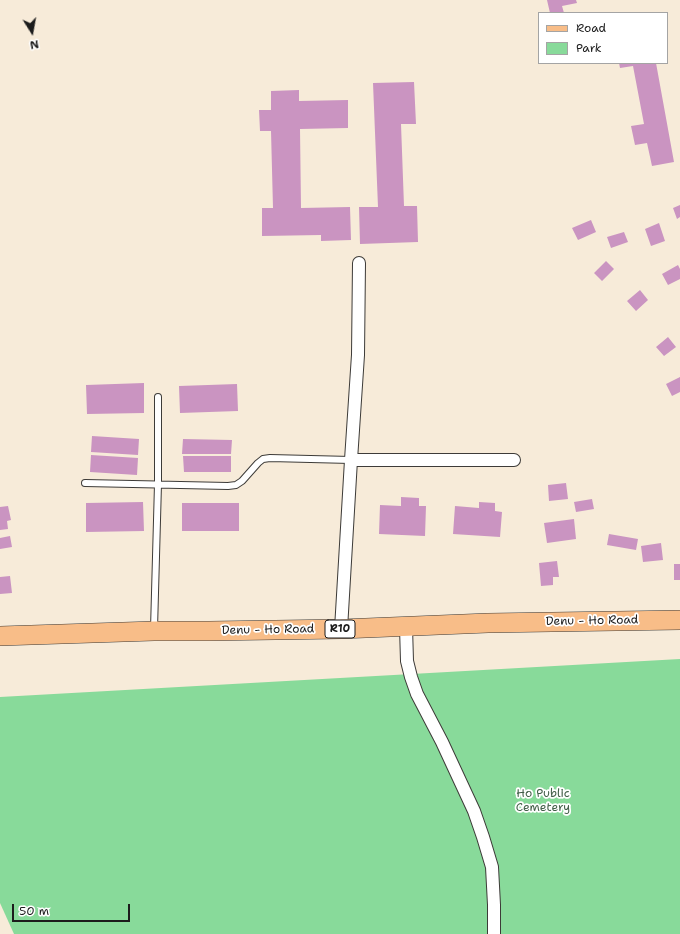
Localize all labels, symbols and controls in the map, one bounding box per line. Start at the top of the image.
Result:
north arrow [12,12,52,52]
legend [538,12,668,64]
text: Road [576,20,606,36]
text: N [29,36,40,52]
text: Park [576,40,602,56]
street label: Denu - Ho Road [546,613,638,629]
road number: R10 [325,620,355,638]
street label: Denu - Ho Road [222,622,314,638]
park label: Ho Public Cemetery [516,787,570,815]
scale bar [14,896,132,922]
text: 50 m [19,903,49,919]

